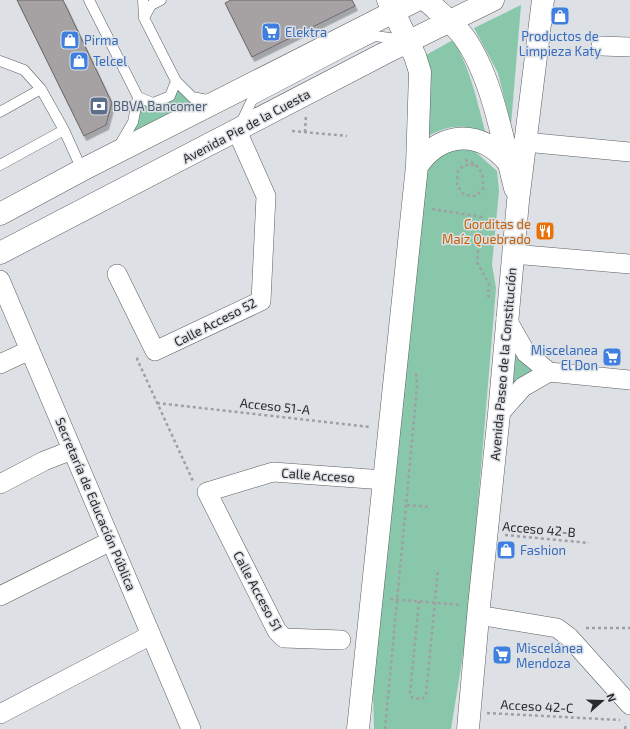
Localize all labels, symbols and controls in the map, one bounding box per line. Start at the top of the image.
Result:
shop icon: Productos de Limpieza Katy [549,5,571,27]
supermarket icon: Elektra [260,21,282,43]
place label: Elektra [285,24,327,40]
place label: Productos de Limpieza Katy [519,28,601,59]
shop icon: Pirma [59,29,81,51]
place label: Pirma [84,32,119,48]
shop icon: Telcel [68,50,90,72]
place label: Telcel [93,53,127,69]
street label: Avenida Pie de la Cuesta [179,86,313,166]
bank icon: BBVA Bancomer [88,95,110,117]
place label: BBVA Bancomer [113,98,207,114]
place label: Gorditas de Maíz Quebrado [442,216,531,247]
restaurant icon: Gorditas de Maíz Quebrado [534,220,556,242]
street label: Avenida Paseo de la Constitución [487,267,519,461]
street label: Calle Acceso 52 [171,294,259,350]
place label: Miscelanea El Don [531,342,598,373]
supermarket icon: Miscelanea El Don [601,346,623,368]
street label: Acceso 51-A [239,394,311,418]
street label: Secretaría de Educación Pública [52,415,140,593]
street label: Calle Acceso [281,464,355,486]
street label: Acceso 42-B [502,518,576,540]
shop icon: Fashion [495,539,517,561]
place label: Fashion [520,542,566,558]
street label: Calle Acceso 51 [230,548,286,634]
place label: Miscelánea Mendoza [516,640,583,671]
supermarket icon: Miscelánea Mendoza [491,644,513,666]
north arrow [582,681,622,721]
text: N [604,691,619,703]
street label: Acceso 42-C [500,696,574,716]

